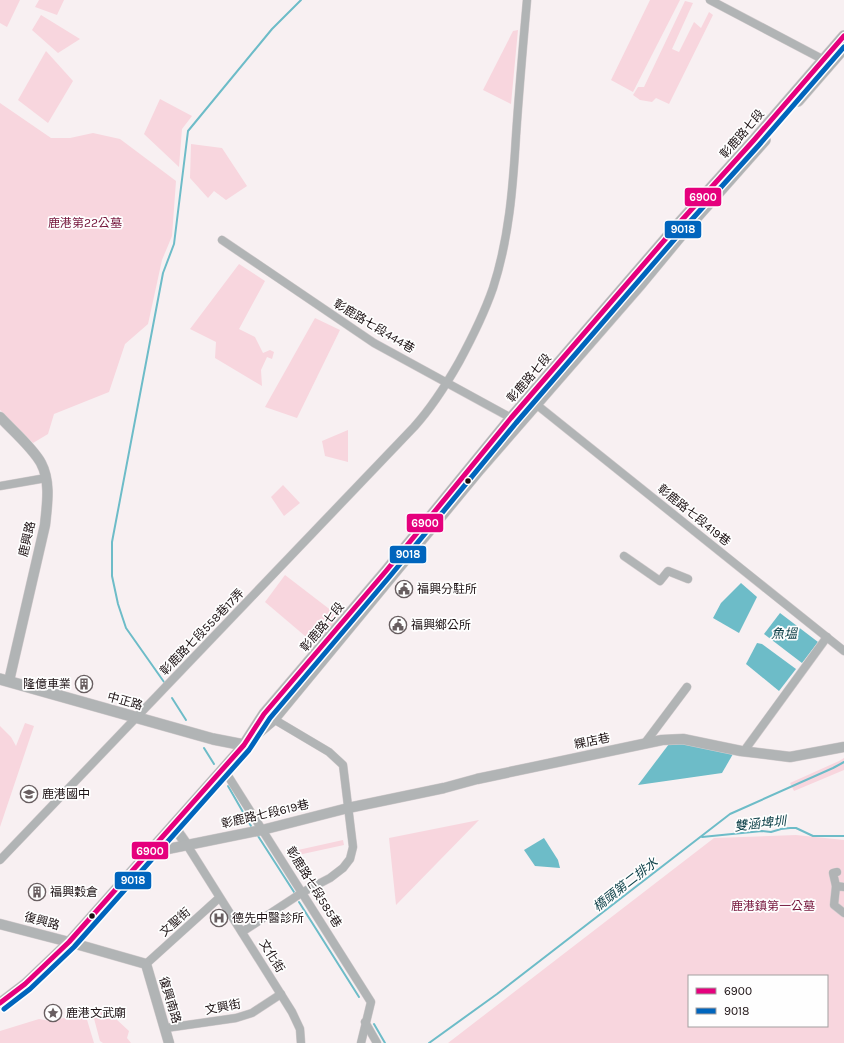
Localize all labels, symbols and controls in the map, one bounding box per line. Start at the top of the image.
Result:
street label: 彰鹿路七段 [717,107,767,161]
line badge: 6900 [684,187,722,207]
text: 6900 [689,191,717,204]
park label: 鹿港第22公墓 [48,216,122,230]
line badge: 9018 [664,220,702,239]
text: 9018 [671,223,695,236]
street label: 彰鹿路七段444巷 [331,296,417,356]
street label: 彰鹿路七段 [504,351,554,405]
unlabelled marker [463,476,473,486]
street label: 彰鹿路七段419巷 [655,481,733,549]
line badge: 6900 [406,513,444,533]
text: 6900 [411,517,439,530]
street label: 鹿興路 [16,520,38,558]
line badge: 9018 [389,545,427,564]
text: 9018 [396,548,420,561]
public building icon: 福興分駐所 [394,579,414,599]
place label: 福興分駐所 [417,582,477,596]
street label: 彰鹿路七段558巷17弄 [157,586,247,678]
street label: 彰鹿路七段 [297,600,347,654]
public building icon: 福興鄉公所 [388,615,408,635]
place label: 福興鄉公所 [411,618,471,632]
water label: 魚塭 [771,626,799,641]
building icon: 隆億車業 [74,674,94,694]
place label: 隆億車業 [23,677,71,691]
street label: 中正路 [106,689,144,713]
street label: 粿店巷 [573,730,611,752]
school or university icon: 鹿港國中 [19,784,39,804]
place label: 鹿港國中 [42,787,90,801]
street label: 彰鹿路七段619巷 [220,797,310,831]
water label: 雙涵埤圳 [733,813,789,834]
line badge: 6900 [131,841,169,860]
street label: 彰鹿路七段585巷 [283,844,345,930]
text: 6900 [136,845,164,858]
water label: 橋頭第二排水 [590,854,661,914]
line badge: 9018 [114,871,152,890]
text: 9018 [121,874,145,887]
building icon: 福興穀倉 [27,882,47,902]
place label: 福興穀倉 [50,885,98,899]
park label: 鹿港鎮第一公墓 [731,899,815,913]
street label: 文聖街 [157,905,193,939]
hospital icon: 德先中醫診所 [209,908,229,928]
street label: 復興路 [23,910,61,932]
unlabelled marker [87,911,97,921]
place label: 德先中醫診所 [232,911,304,925]
street label: 文化街 [257,937,287,975]
street label: 復興南路 [156,975,184,1025]
legend [688,975,828,1027]
text: 6900 [724,984,752,998]
street label: 文興街 [204,997,242,1017]
place icon: 鹿港文武廟 [43,1003,63,1023]
text: 9018 [724,1004,749,1018]
place label: 鹿港文武廟 [66,1006,126,1020]

